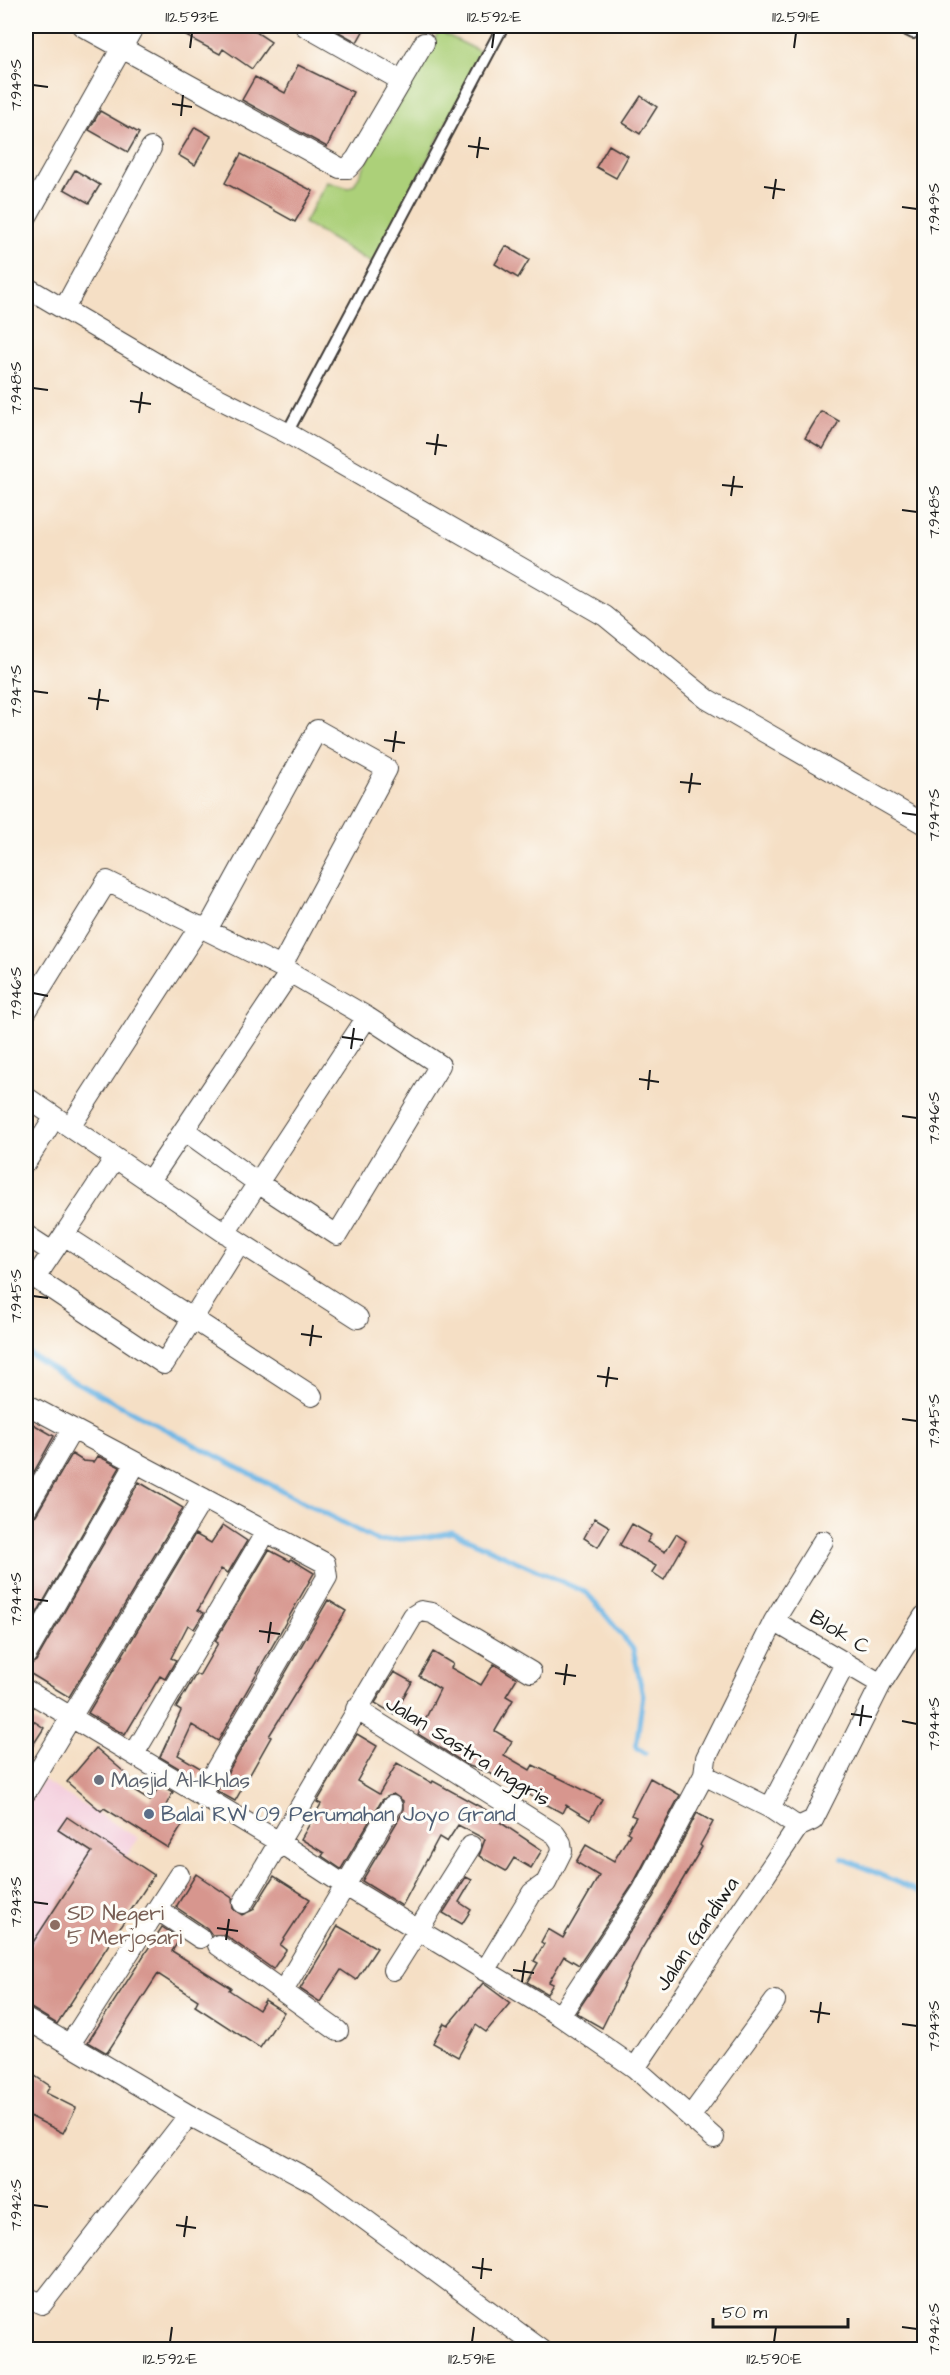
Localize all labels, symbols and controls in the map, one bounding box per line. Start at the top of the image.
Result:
text: 112.593°E [165,7,219,28]
text: 112.592°E [467,7,521,28]
text: 112.591°E [772,7,820,28]
text: 7.949°S [6,59,27,111]
text: 7.949°S [924,183,945,235]
text: 7.948°S [6,361,27,414]
text: 7.948°S [924,485,945,538]
text: 7.947°S [6,665,27,717]
text: 7.947°S [924,789,945,841]
text: 7.946°S [6,966,27,1019]
text: 7.946°S [924,1091,945,1144]
text: 7.945°S [6,1269,27,1323]
text: 7.945°S [924,1394,945,1448]
text: 7.944°S [6,1572,27,1626]
street label: Blok C [804,1603,876,1662]
street label: Jalan Sastra Inggris [379,1689,556,1815]
text: 7.944°S [924,1697,945,1751]
place label: Masjid Al-Ikhlas [111,1766,250,1795]
marker: Masjid Al-Ikhlas [92,1773,106,1787]
place label: Balai RW 09 Perumahan Joyo Grand [161,1800,516,1831]
marker: Balai RW 09 Perumahan Joyo Grand [142,1807,156,1821]
street label: Jalan Gandiwa [648,1871,746,1997]
text: 7.943°S [6,1876,27,1927]
place label: SD Negeri 5 Merjosari [67,1899,182,1952]
marker: SD Negeri 5 Merjosari [48,1918,62,1932]
text: 7.943°S [924,2000,945,2051]
text: 7.942°S [6,2179,27,2231]
scale bar [713,2291,848,2329]
text: 50 m [722,2300,767,2325]
text: 7.942°S [924,2303,945,2355]
text: 112.592°E [143,2349,197,2370]
text: 112.591°E [448,2349,496,2370]
text: 112.590°E [746,2349,802,2370]

